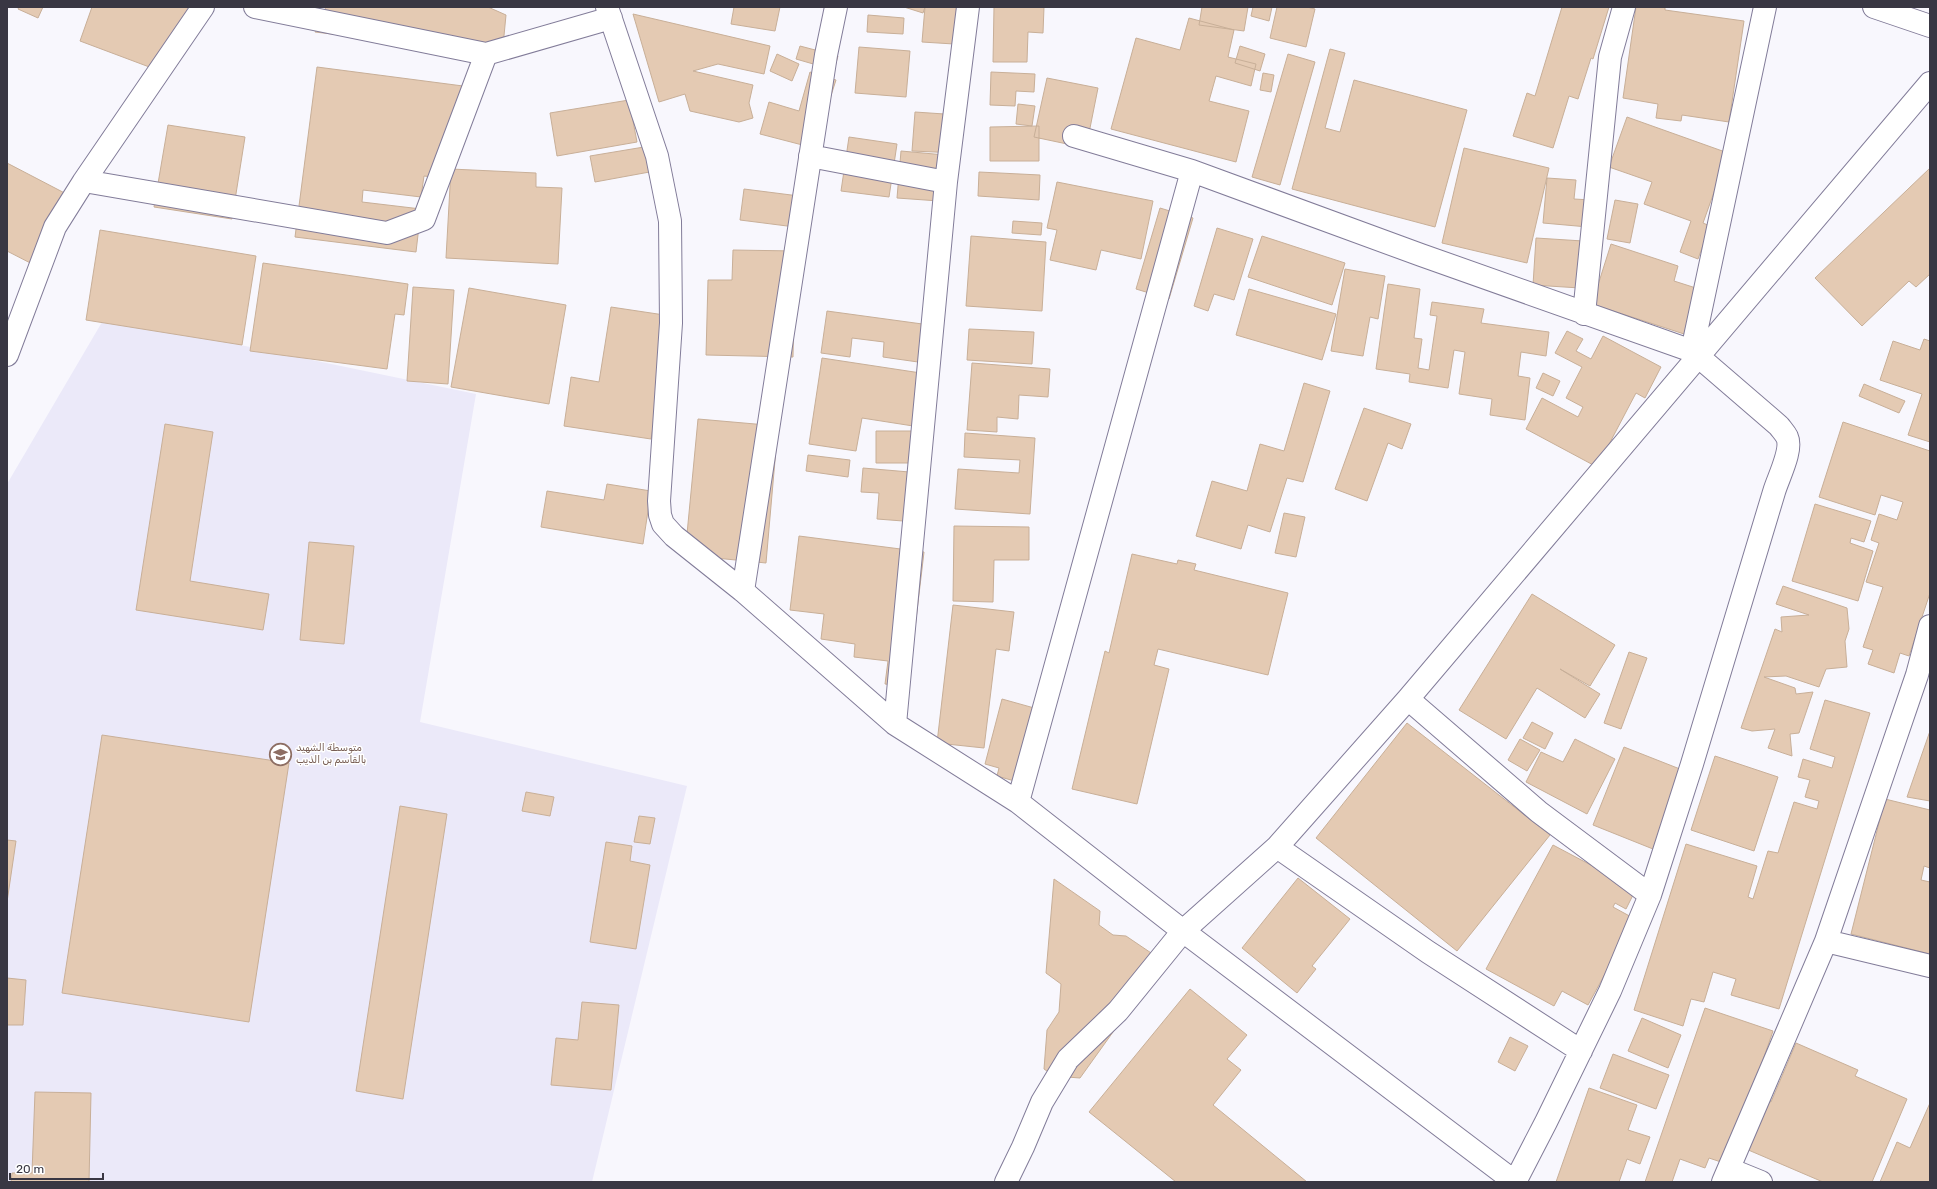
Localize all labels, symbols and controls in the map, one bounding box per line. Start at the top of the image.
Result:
school or university icon: متوسطة الشهيد بالقاسم بن الذيب [267,741,293,767]
place label: متوسطة الشهيد بالقاسم بن الذيب [296,742,366,766]
scale bar [10,1155,103,1181]
text: 20 m [16,1162,44,1176]

